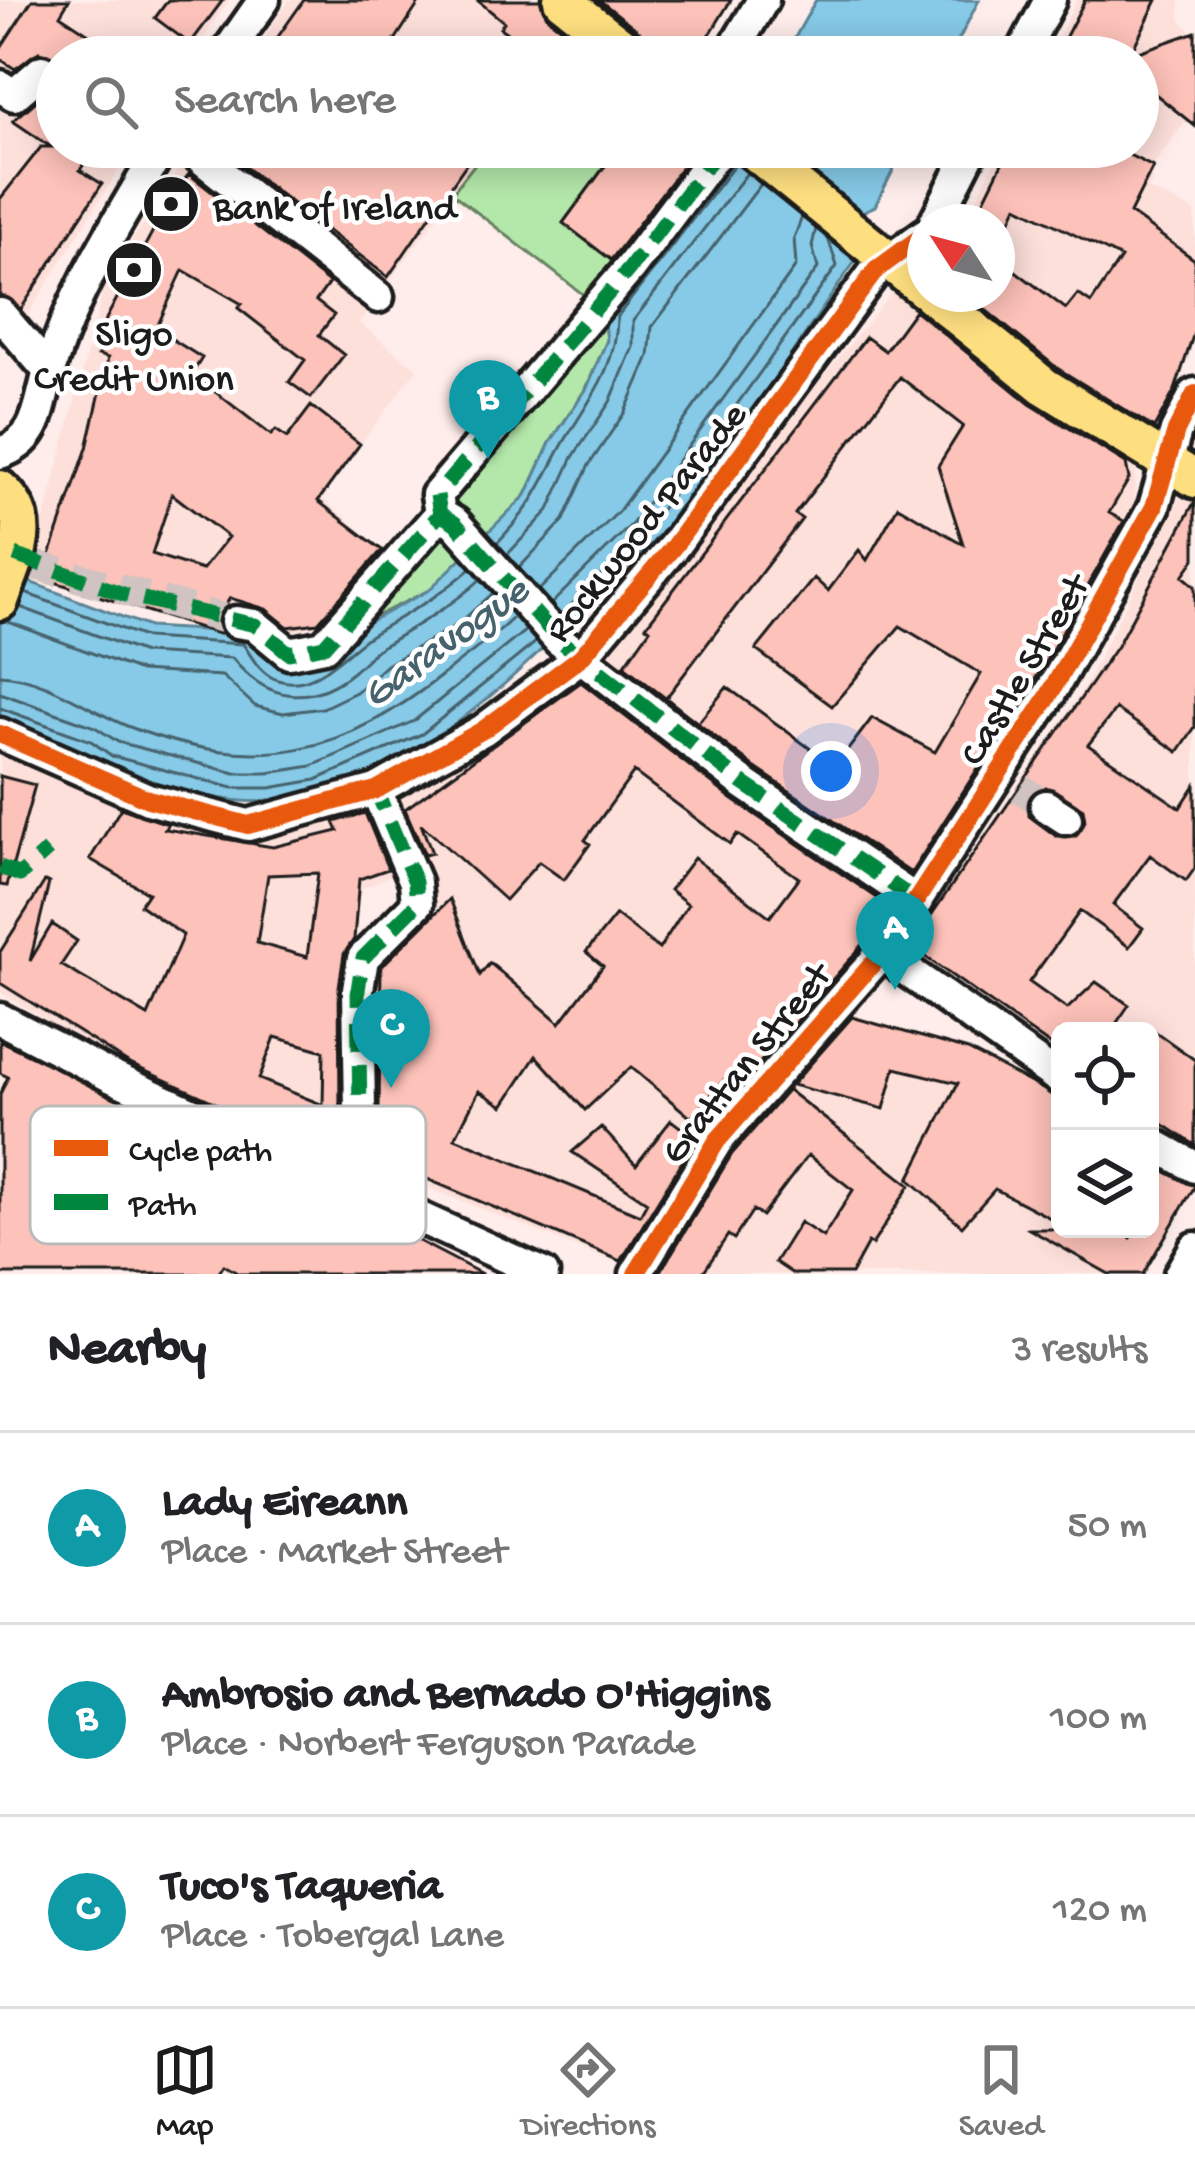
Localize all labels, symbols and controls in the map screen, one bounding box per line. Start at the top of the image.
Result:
search box [36,36,1159,168]
icon: search [78,69,144,135]
text: Search here [174,76,396,129]
bank icon: Bank of Ireland [140,173,202,235]
place label: Bank of Ireland [212,188,459,234]
north arrow [907,204,1015,312]
bank icon: Sligo Credit Union [103,239,165,301]
place label: Sligo Credit Union [34,314,234,405]
pin: B [449,360,527,459]
street label: Rockwood Parade [538,394,760,654]
street label: Castle Street [952,565,1104,776]
water label: Garavogue [355,568,541,722]
your location [801,741,861,801]
pin: A [856,891,934,990]
street label: Grattan Street [653,953,845,1175]
pin: C [352,989,430,1088]
map controls [1051,1022,1159,1238]
button: locate [1051,1022,1159,1130]
legend [30,1106,426,1244]
button: layers [1051,1130,1159,1238]
text: Cycle path [129,1135,272,1173]
text: Path [128,1189,197,1227]
text: Nearby [48,1322,206,1382]
text: 3 results [1012,1329,1147,1375]
text: Lady Eireann [162,1478,407,1531]
text: A [75,1505,99,1551]
text: 50 m [1067,1505,1147,1551]
text: Place · Market Street [162,1531,507,1577]
text: Ambrosio and Bernado O'Higgins [162,1670,769,1723]
text: B [77,1697,97,1743]
text: 100 m [1050,1697,1147,1743]
text: Place · Norbert Ferguson Parade [162,1723,695,1769]
text: Tuco's Taqueria [162,1862,442,1915]
text: C [76,1889,98,1935]
text: 120 m [1053,1889,1147,1935]
text: Place · Tobergal Lane [162,1915,504,1961]
tab: Map [152,2037,218,2147]
tab: Directions [521,2037,655,2147]
tab: Saved [959,2037,1043,2147]

